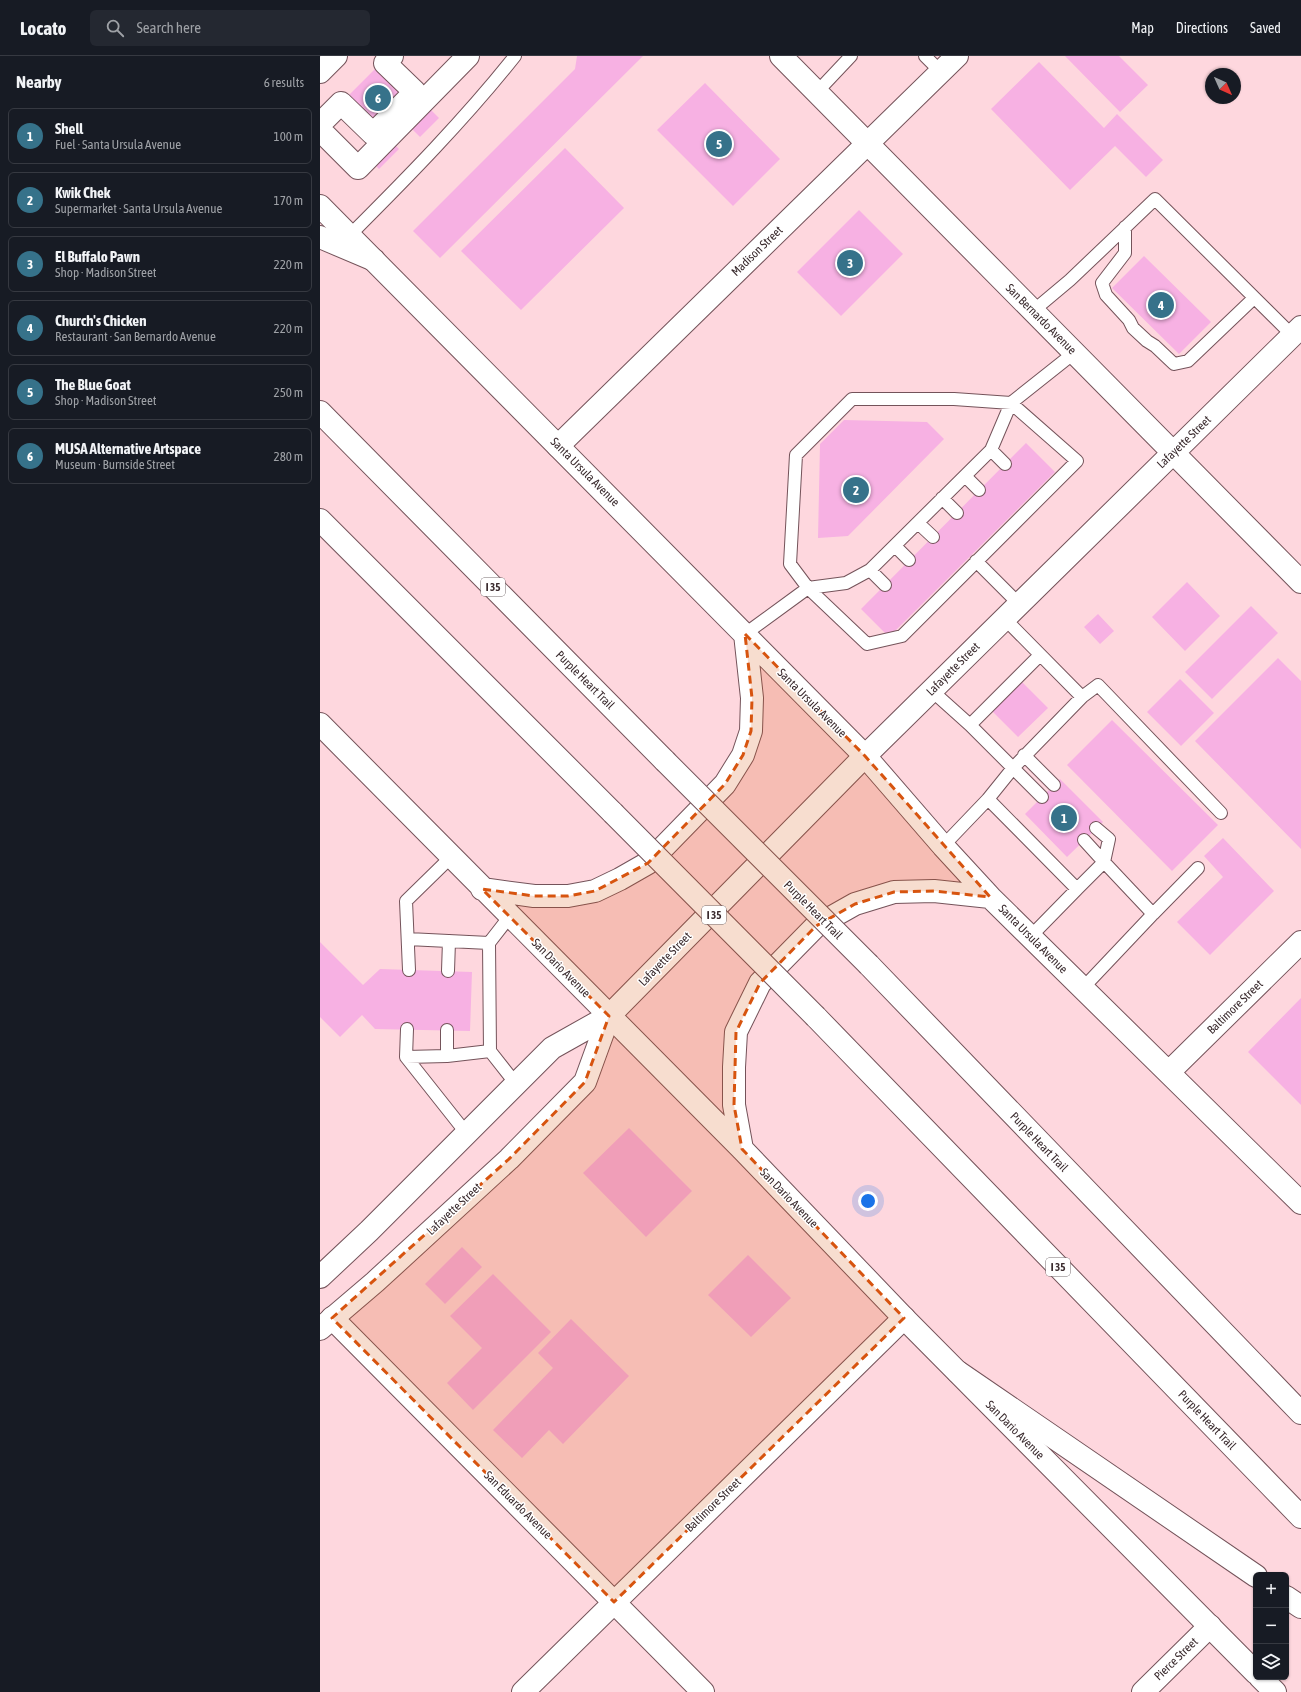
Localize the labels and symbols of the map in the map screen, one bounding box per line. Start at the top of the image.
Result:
north arrow [1205,68,1241,104]
pin: 6 [365,83,391,113]
pin: 5 [706,129,732,159]
street label: Madison Street [728,223,786,279]
pin: 3 [837,248,863,278]
street label: San Bernardo Avenue [1003,281,1079,357]
pin: 4 [1148,290,1174,320]
street label: Lafayette Street [1154,412,1214,471]
street label: Santa Ursula Avenue [548,435,622,509]
pin: 2 [843,475,869,505]
road number: I 35 [481,578,505,596]
street label: Lafayette Street [923,639,983,699]
street label: Purple Heart Trail [553,648,618,713]
street label: Santa Ursula Avenue [775,666,849,740]
pin: 1 [1051,803,1077,833]
street label: Purple Heart Trail [781,878,846,943]
street label: Santa Ursula Avenue [996,902,1070,976]
road number: I 35 [702,906,726,924]
street label: Lafayette Street [636,929,695,989]
street label: San Dario Avenue [529,936,593,1000]
street label: Baltimore Street [1204,977,1266,1037]
street label: Purple Heart Trail [1007,1109,1071,1175]
street label: San Dario Avenue [757,1165,821,1231]
street label: Lafayette Street [424,1180,485,1238]
your location [858,1191,878,1211]
road number: I 35 [1046,1258,1070,1276]
street label: Purple Heart Trail [1175,1387,1239,1453]
street label: San Dario Avenue [983,1398,1047,1462]
street label: San Eduardo Avenue [481,1468,555,1542]
street label: Baltimore Street [682,1475,744,1535]
street label: Pierce Street [1151,1634,1201,1683]

